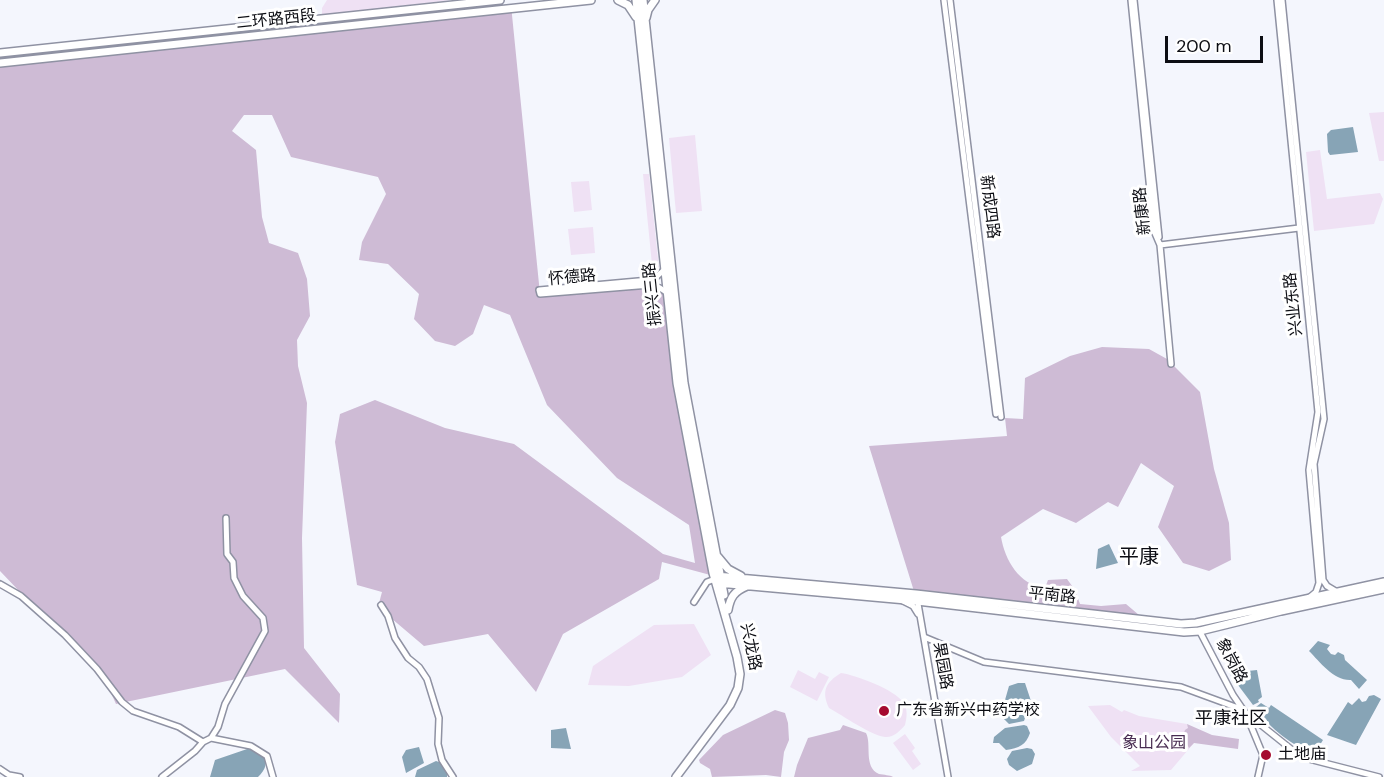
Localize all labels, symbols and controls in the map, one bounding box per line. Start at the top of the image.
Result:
street label: 二环路西段 [235,6,317,34]
scale bar [1168,24,1266,62]
text: 200 m [1176,34,1232,58]
street label: 新成四路 [976,174,1002,240]
street label: 新康路 [1131,186,1155,236]
street label: 振兴三路 [640,261,666,327]
street label: 怀德路 [547,266,597,290]
street label: 兴业东路 [1281,271,1307,337]
district label: 平康 [1119,546,1159,570]
street label: 平南路 [1027,584,1077,608]
street label: 兴龙路 [736,622,764,672]
street label: 象岗路 [1211,635,1251,687]
street label: 果园路 [928,641,956,691]
place label: 广东省新兴中药学校 [896,701,1040,721]
marker: 广东省新兴中药学校 [877,704,891,718]
district label: 平康社区 [1195,708,1267,730]
park label: 象山公园 [1122,734,1186,754]
place label: 土地庙 [1278,745,1326,765]
marker: 土地庙 [1259,748,1273,762]

